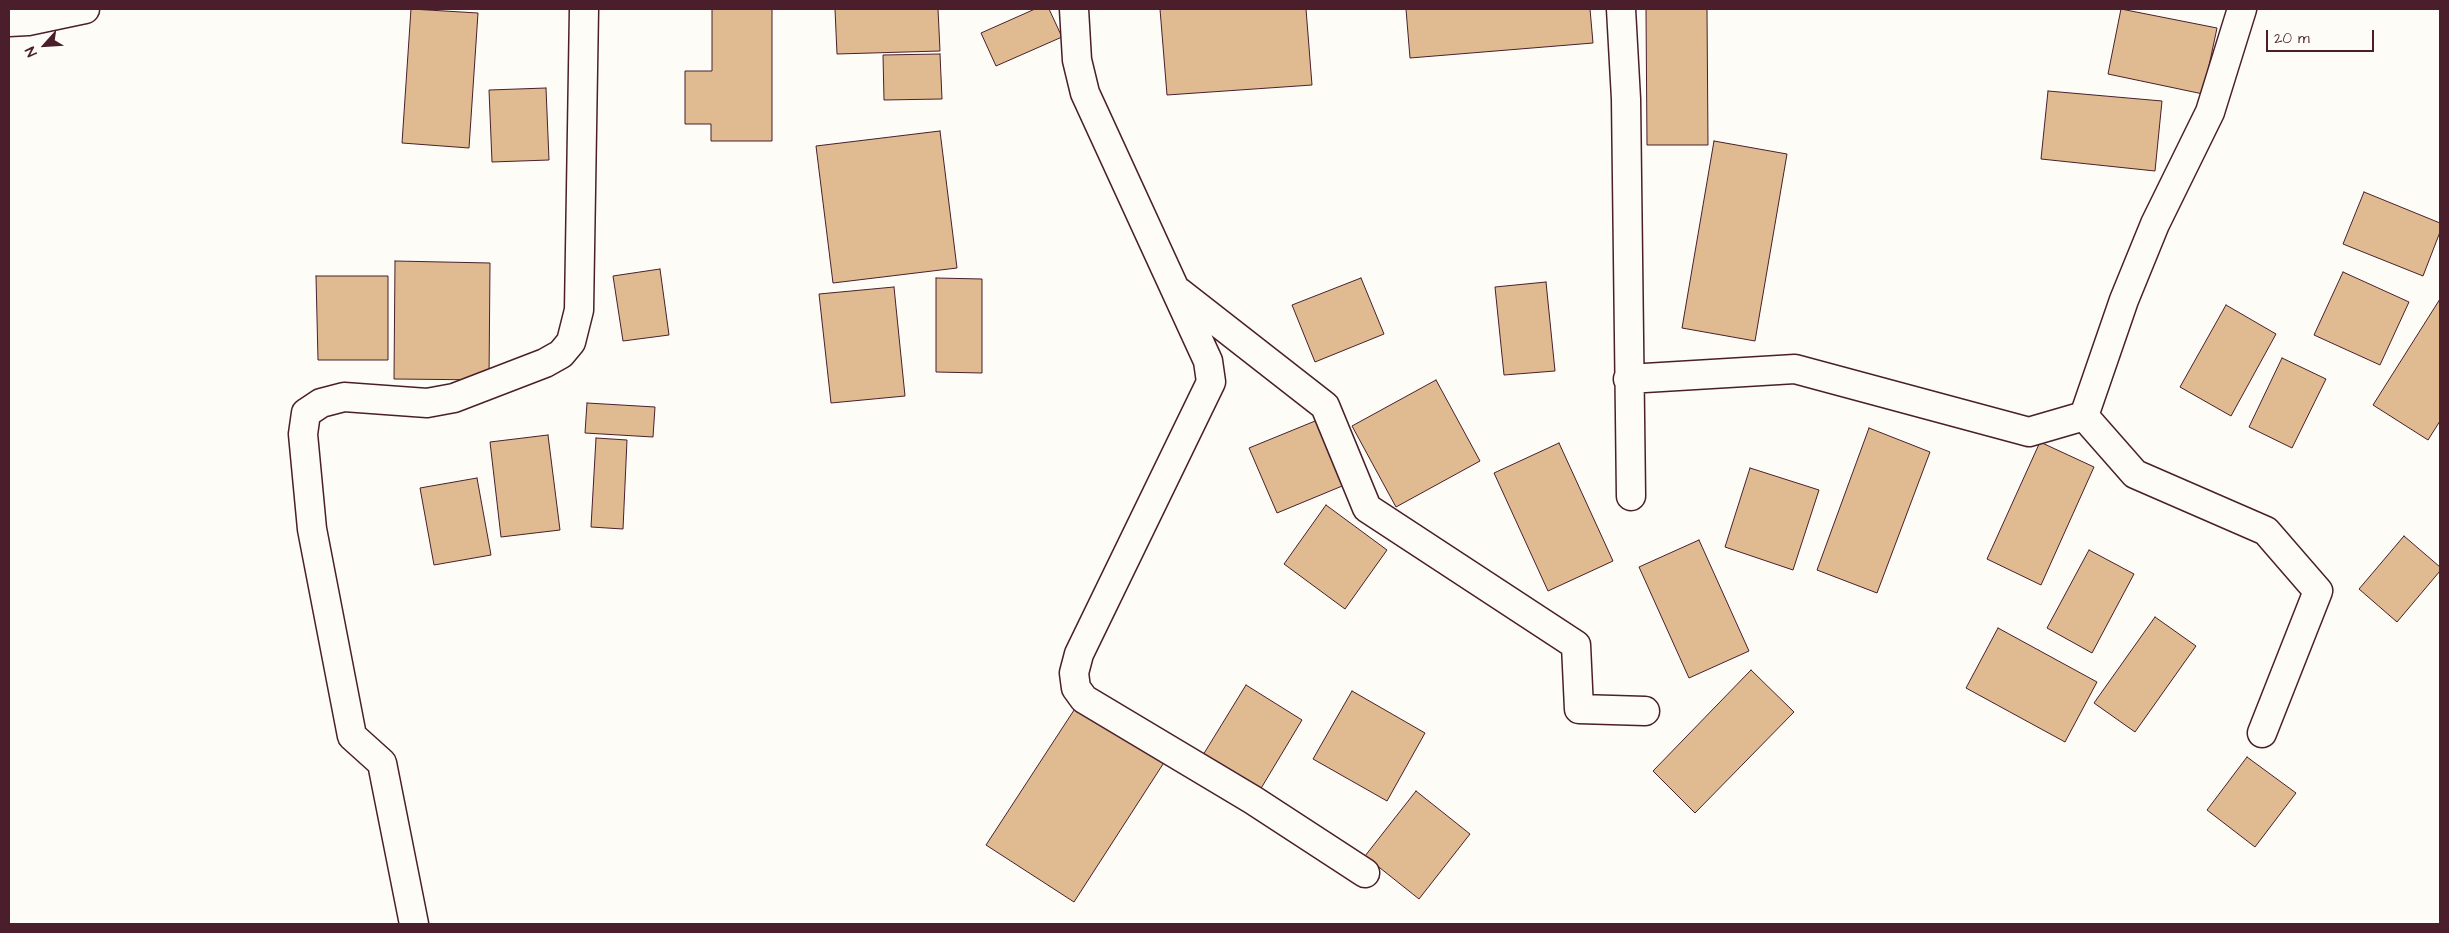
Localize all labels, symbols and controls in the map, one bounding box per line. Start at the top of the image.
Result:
north arrow [20,20,70,70]
scale bar [2269,20,2376,52]
text: 20 m [2274,28,2310,49]
text: N [21,43,42,60]

